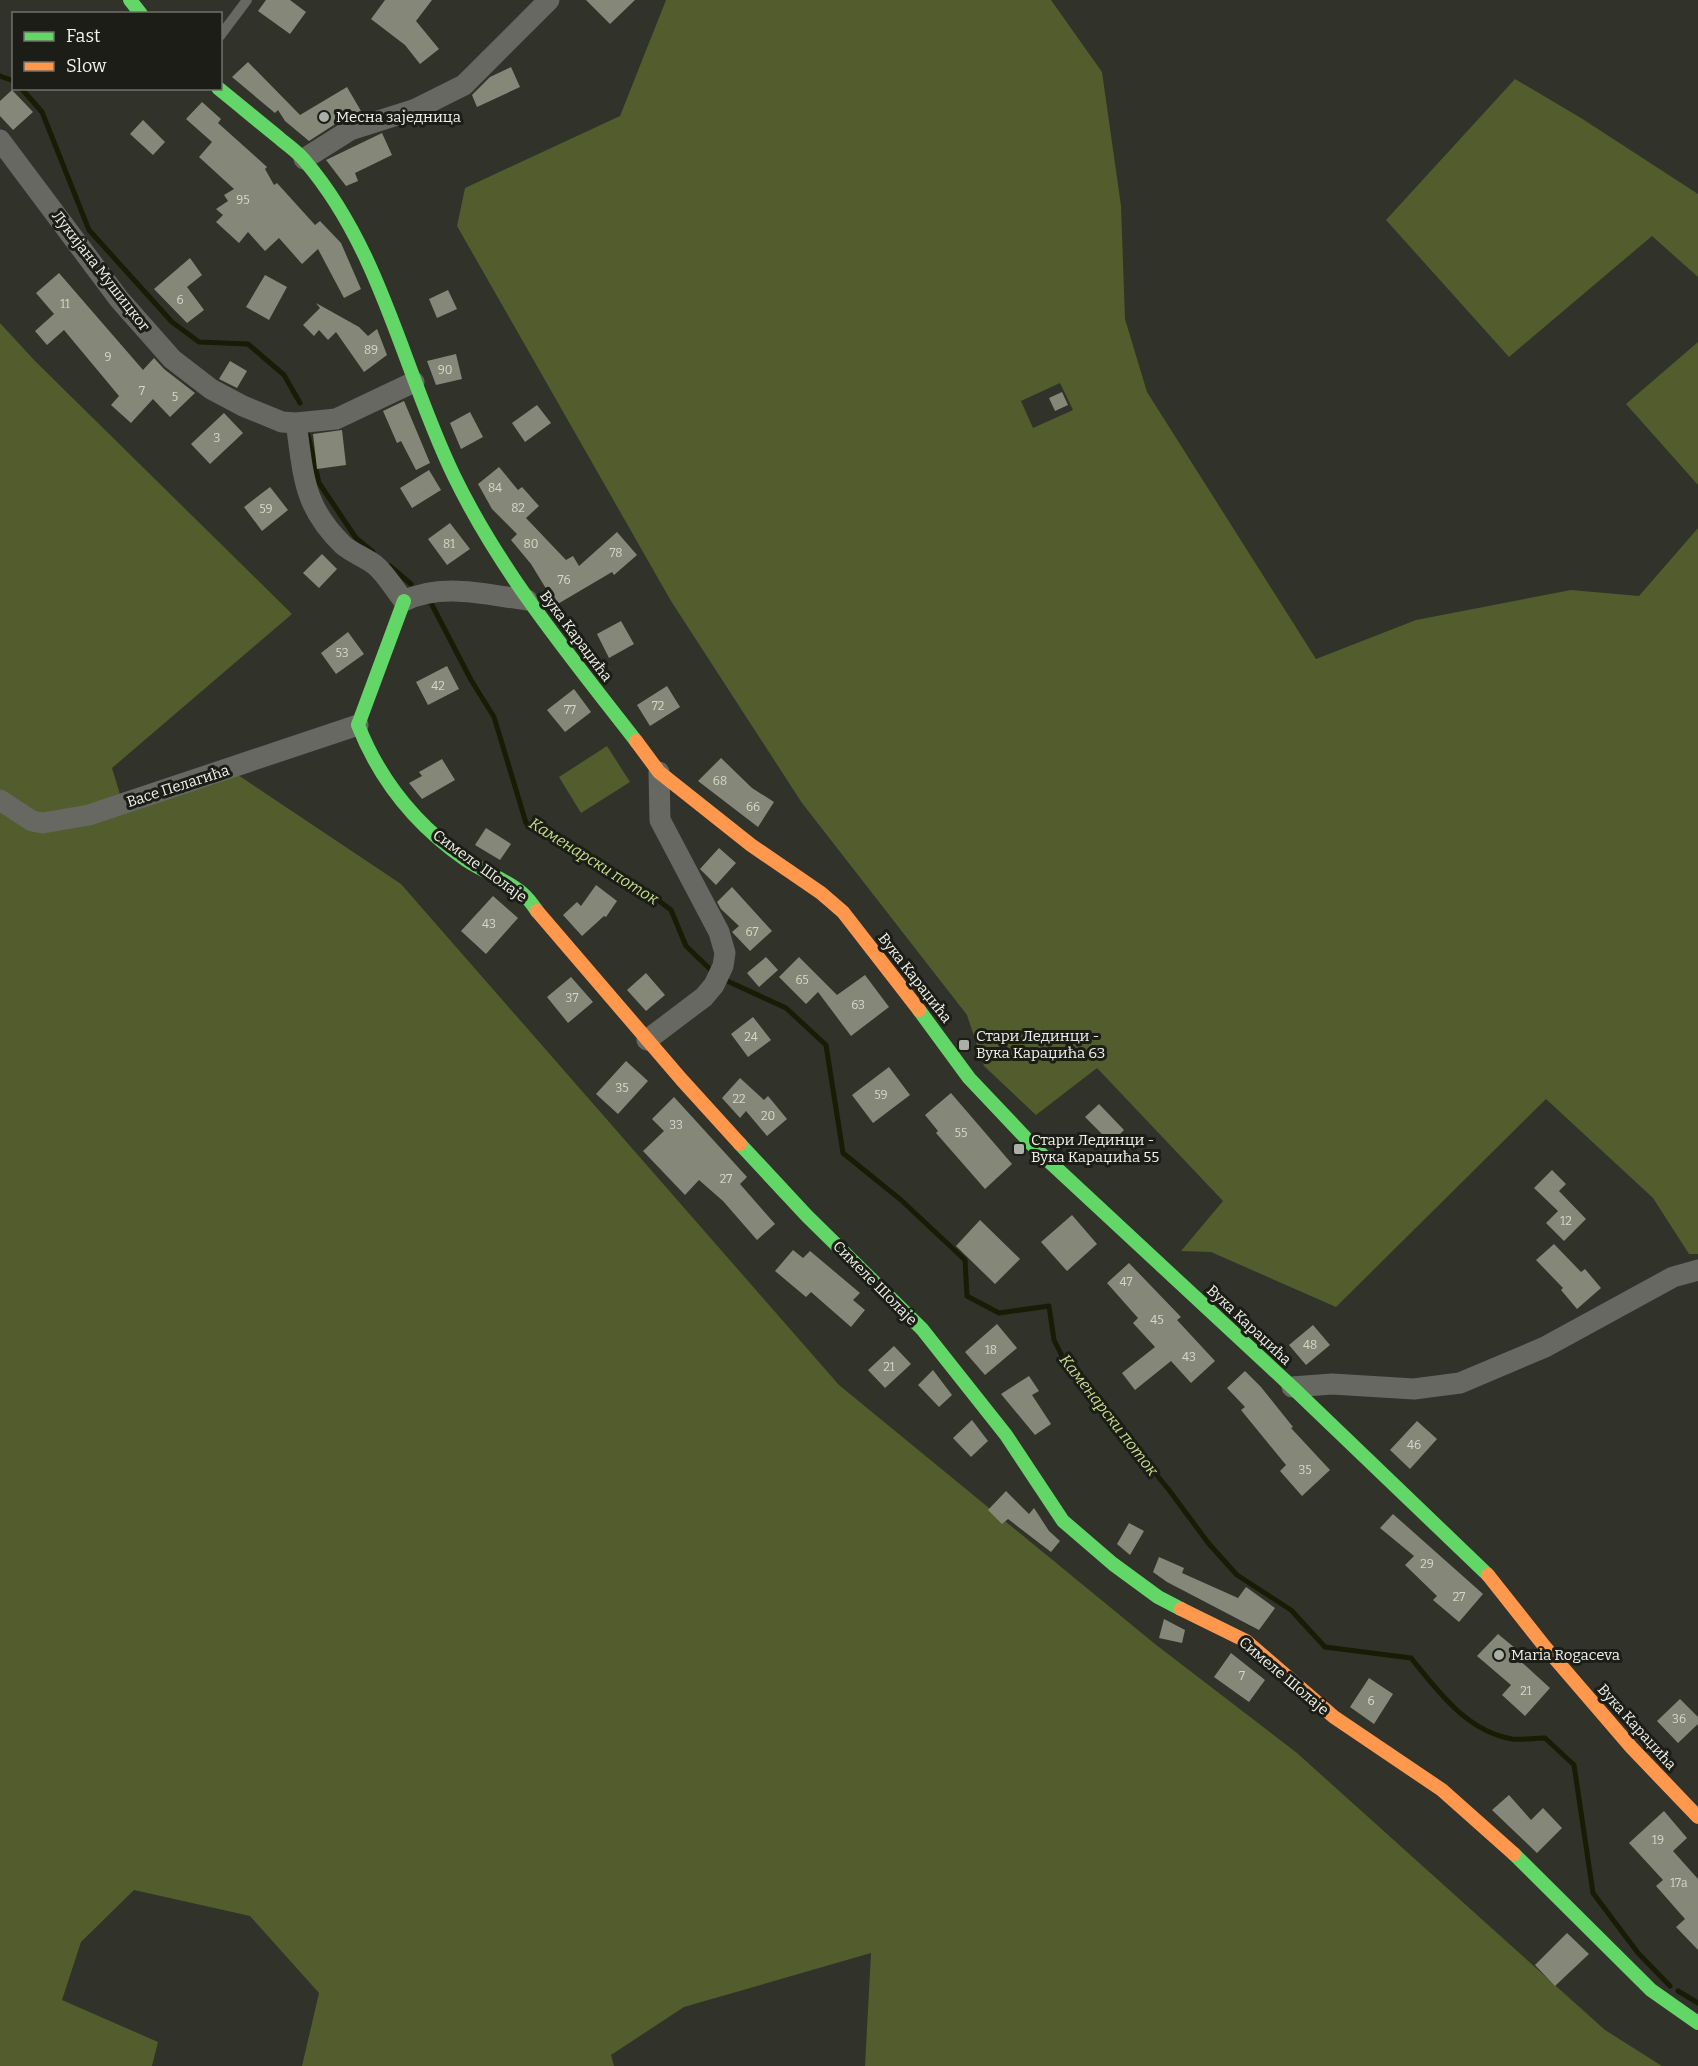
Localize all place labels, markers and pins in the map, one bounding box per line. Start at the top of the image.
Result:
place label: Месна заједница [336,108,461,126]
marker: Месна заједница [317,110,331,124]
place label: Стари Лединци - Вука Караџића 63 [976,1027,1105,1062]
marker: Стари Лединци - Вука Караџића 63 [957,1038,971,1052]
place label: Стари Лединци - Вука Караџића 55 [1031,1131,1159,1166]
marker: Стари Лединци - Вука Караџића 55 [1012,1142,1026,1156]
place label: Maria Rogaceva [1511,1646,1620,1664]
marker: Maria Rogaceva [1492,1648,1506,1662]

